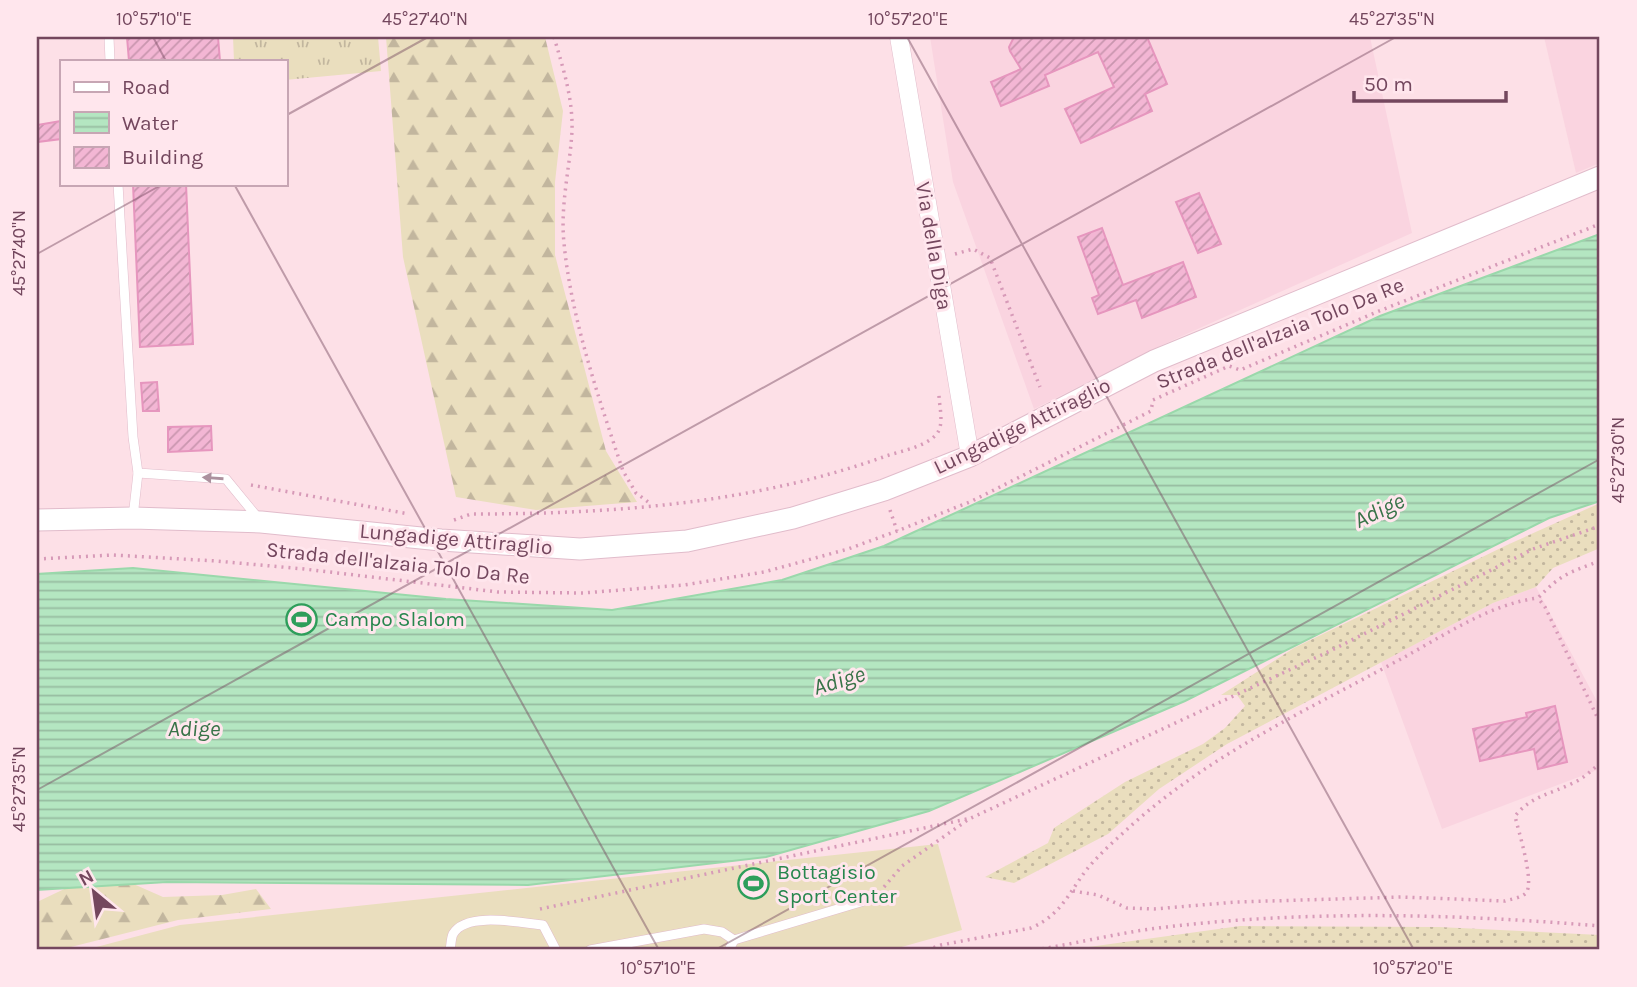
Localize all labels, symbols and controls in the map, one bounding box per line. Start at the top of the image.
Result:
text: 10°57'10"E [116,8,192,30]
text: 45°27'40"N [382,8,468,30]
text: 10°57'20"E [868,8,948,30]
text: 45°27'35"N [1349,8,1435,30]
legend [60,60,287,186]
scale bar [1354,60,1506,104]
text: 50 m [1364,72,1413,96]
text: Road [122,75,170,99]
text: Water [122,111,178,135]
text: Building [122,145,203,169]
street label: Via della Diga [911,180,957,312]
text: 45°27'40"N [8,210,30,296]
street label: Strada dell'alzaia Tolo Da Re [1153,272,1407,394]
street label: Lungadige Attiraglio [930,373,1114,479]
text: 45°27'30"N [1607,417,1629,503]
one-way arrow [202,472,224,483]
water label: Adige [1350,487,1409,534]
street label: Lungadige Attiraglio [358,519,554,559]
street label: Strada dell'alzaia Tolo Da Re [265,537,531,589]
sports icon: Campo Slalom [285,602,319,636]
place label: Campo Slalom [325,607,465,631]
water label: Adige [810,660,869,701]
water label: Adige [168,715,221,742]
text: 45°27'35"N [8,746,30,832]
north arrow [60,858,130,928]
place label: Bottagisio Sport Center [777,860,897,908]
text: N [75,865,98,891]
sports icon: Bottagisio Sport Center [737,867,771,901]
text: 10°57'10"E [620,957,696,979]
text: 10°57'20"E [1373,957,1453,979]

